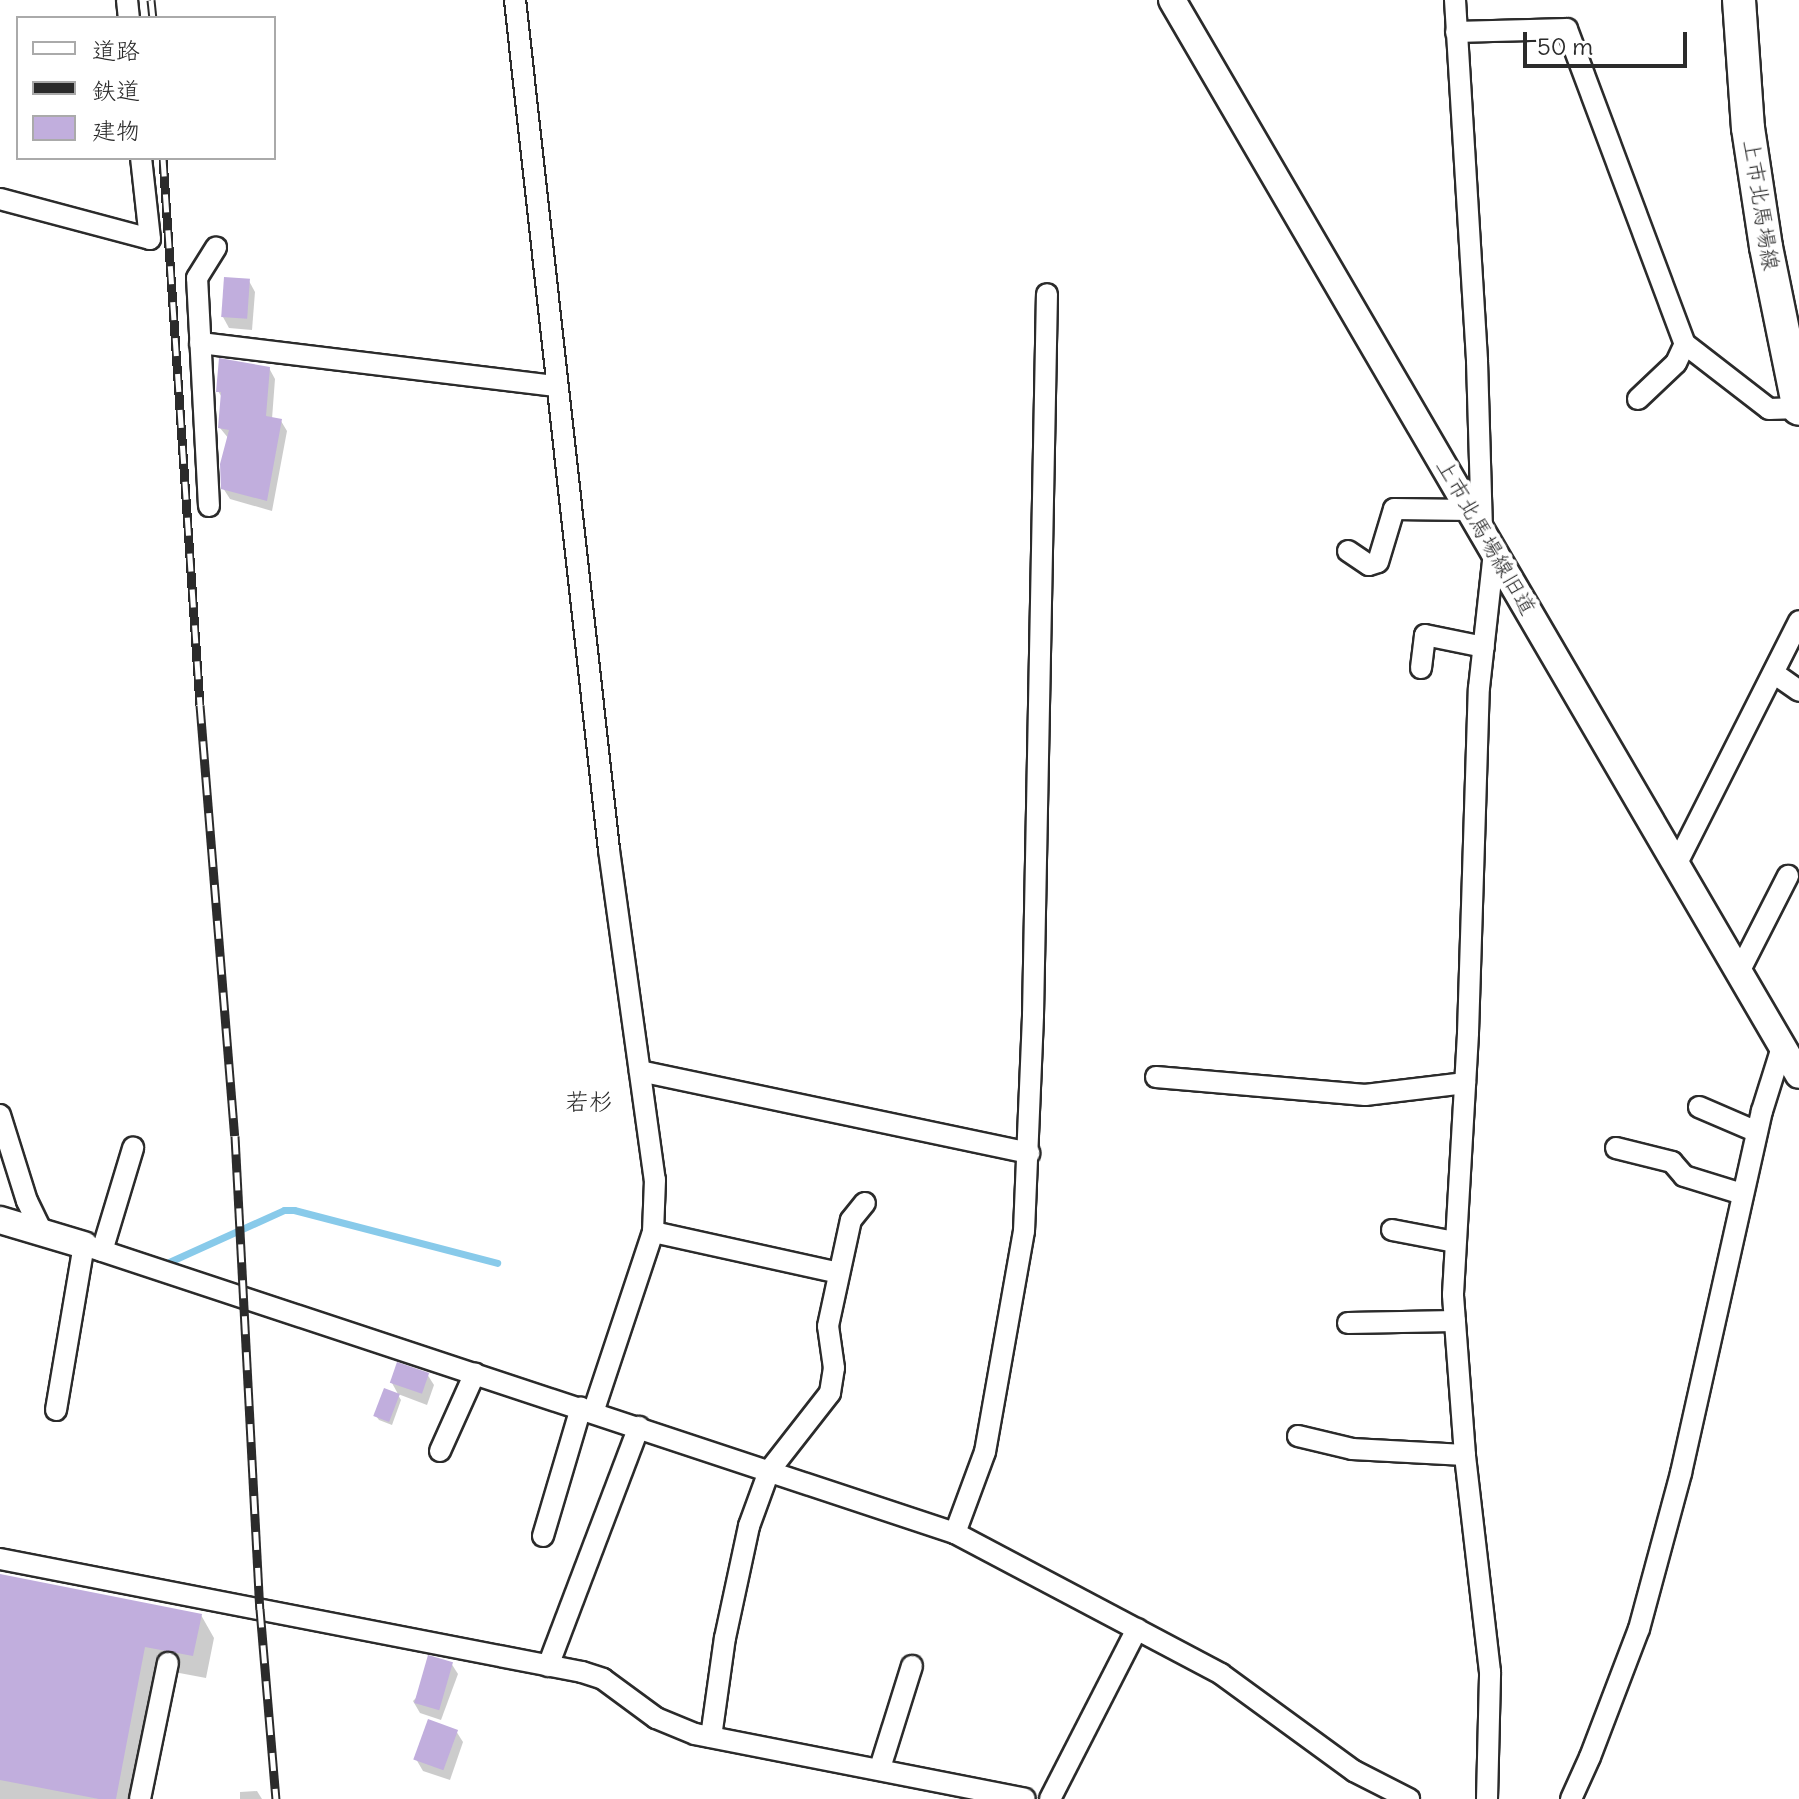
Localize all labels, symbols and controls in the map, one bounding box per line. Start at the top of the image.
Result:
legend [16,16,276,160]
scale bar [1527,16,1691,66]
text: 50 m [1537,31,1593,61]
text: 道路 [92,35,140,65]
text: 鉄道 [92,75,140,105]
text: 建物 [92,115,140,145]
street label: 上市北馬場線 [1738,138,1784,272]
street label: 上市北馬場線旧道 [1431,454,1541,620]
district label: 若杉 [565,1088,613,1116]

